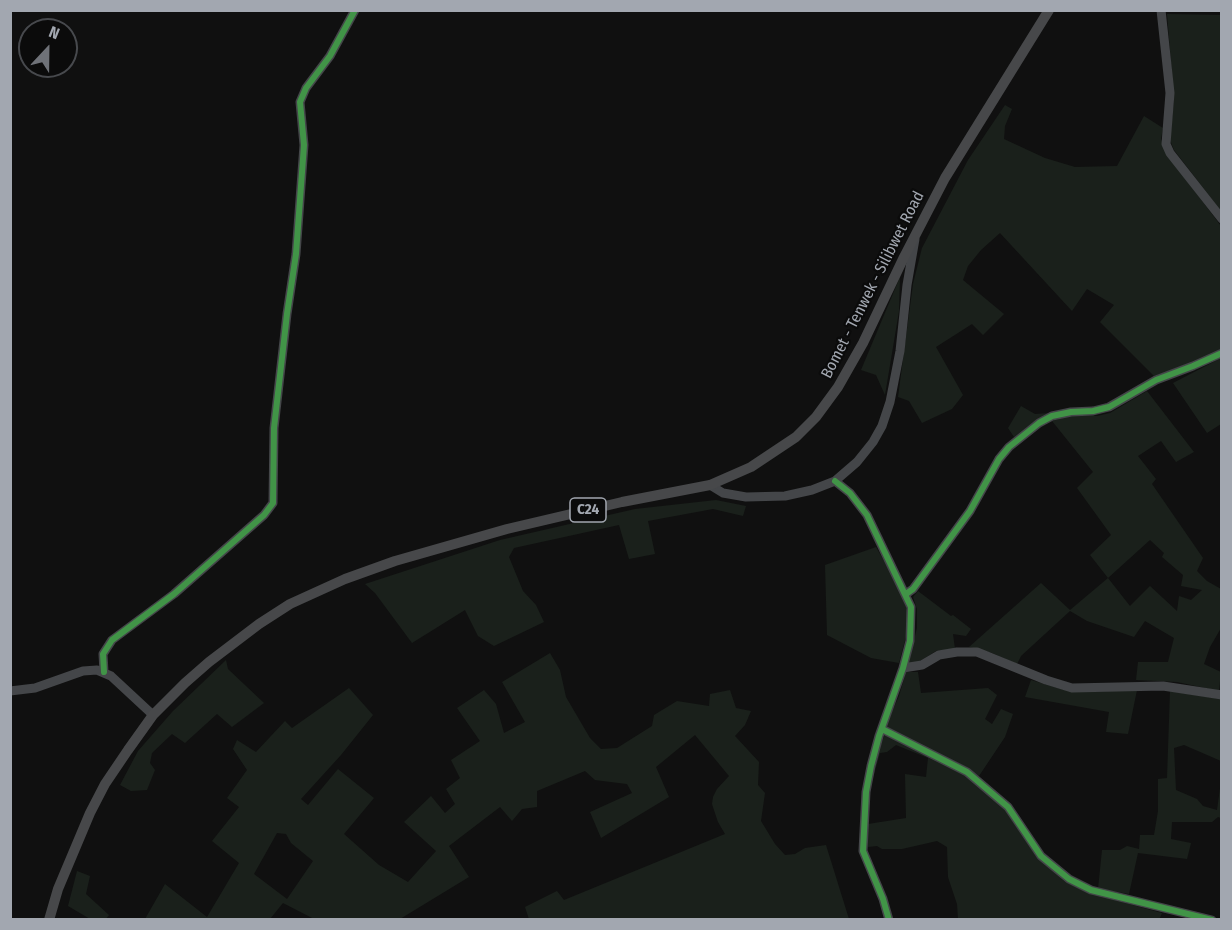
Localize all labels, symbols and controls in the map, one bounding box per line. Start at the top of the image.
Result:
north arrow [18,18,78,78]
text: N [46,22,62,43]
street label: Bomet - Tenwek - Silibwet Road [817,188,929,382]
road number: C24 [570,498,606,522]

